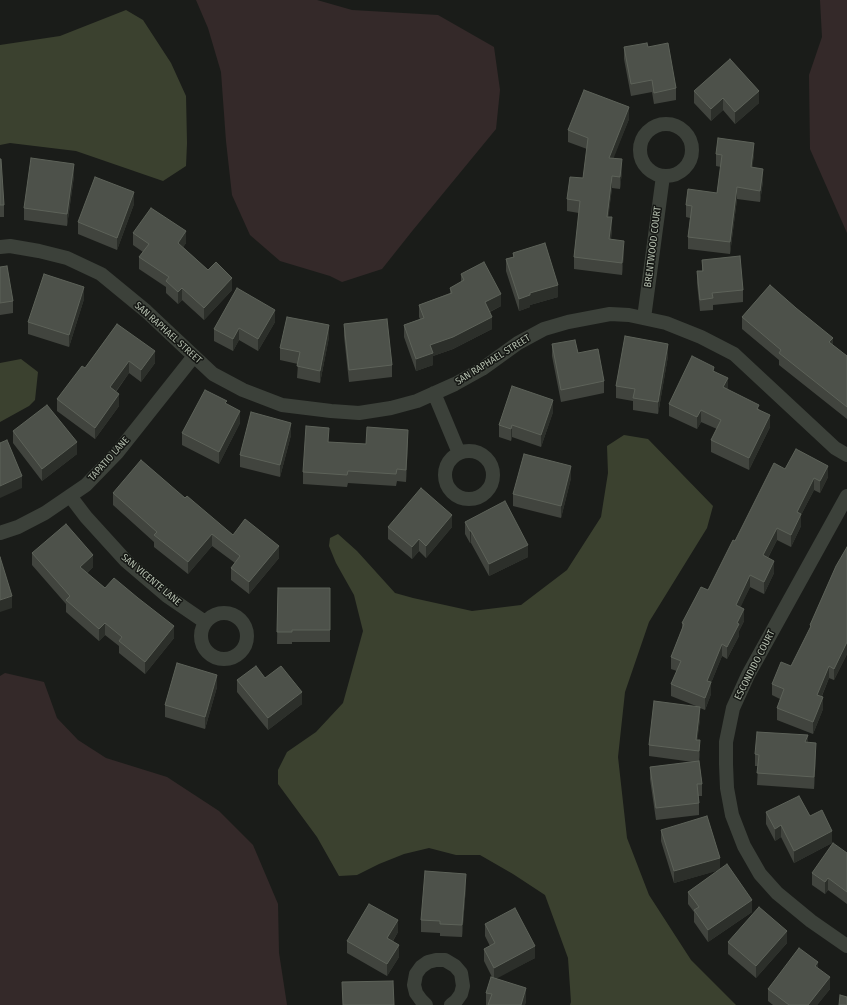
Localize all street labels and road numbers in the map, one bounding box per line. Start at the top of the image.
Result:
street label: BRENTWOOD COURT [642,206,664,288]
street label: SAN RAPHAEL STREET [132,300,204,366]
street label: SAN RAPHAEL STREET [453,332,533,388]
street label: TAPATIO LANE [86,435,132,483]
street label: SAN VICENTE LANE [119,552,183,608]
street label: ESCONDIDO COURT [732,628,778,702]

